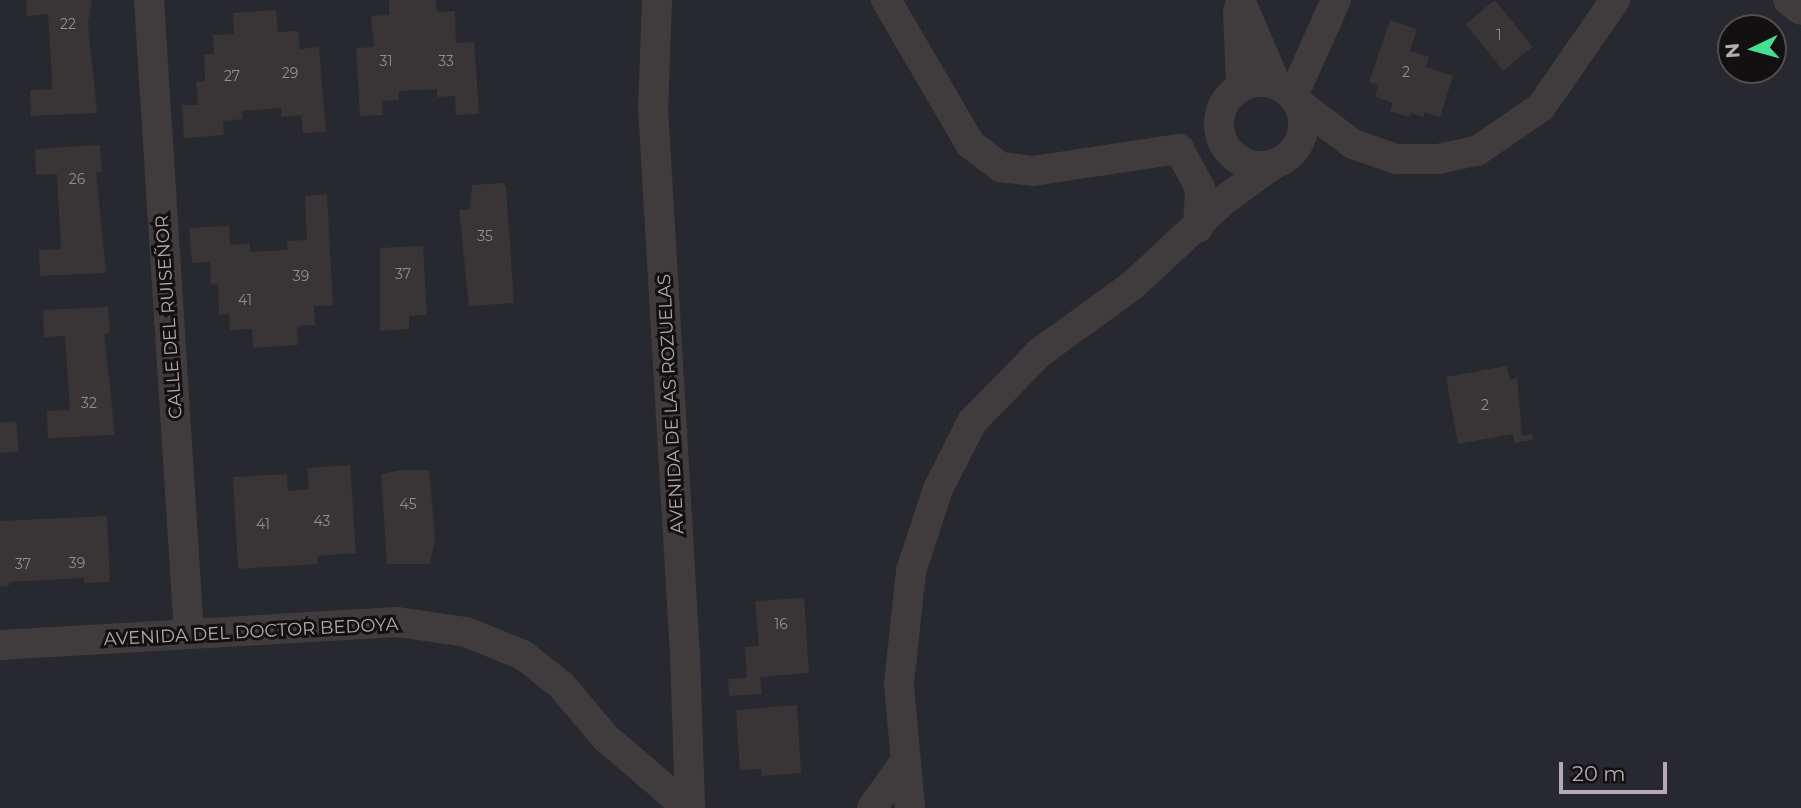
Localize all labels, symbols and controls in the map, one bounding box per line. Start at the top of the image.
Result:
north arrow [1717,14,1787,84]
house number: 22 [60,16,76,32]
house number: 1 [1496,27,1502,43]
text: N [1720,42,1745,59]
house number: 31 [380,53,392,69]
house number: 33 [438,53,454,69]
house number: 2 [1402,64,1410,80]
house number: 29 [282,65,298,81]
house number: 27 [224,68,240,84]
house number: 26 [69,171,85,187]
street label: CALLE DEL RUISEÑOR [151,214,187,420]
house number: 35 [477,228,493,244]
house number: 37 [395,266,411,282]
house number: 39 [293,268,309,284]
street label: AVENIDA DE LAS ROZUELAS [653,273,689,535]
house number: 41 [238,292,252,308]
house number: 32 [81,395,97,411]
house number: 2 [1481,397,1489,413]
house number: 45 [399,496,417,512]
house number: 43 [314,513,330,529]
house number: 41 [256,516,270,532]
house number: 39 [69,555,85,571]
house number: 37 [15,556,31,572]
street label: AVENIDA DEL DOCTOR BEDOYA [103,613,399,651]
house number: 16 [774,616,788,632]
scale bar [1563,748,1672,792]
text: 20 m [1572,761,1626,786]

